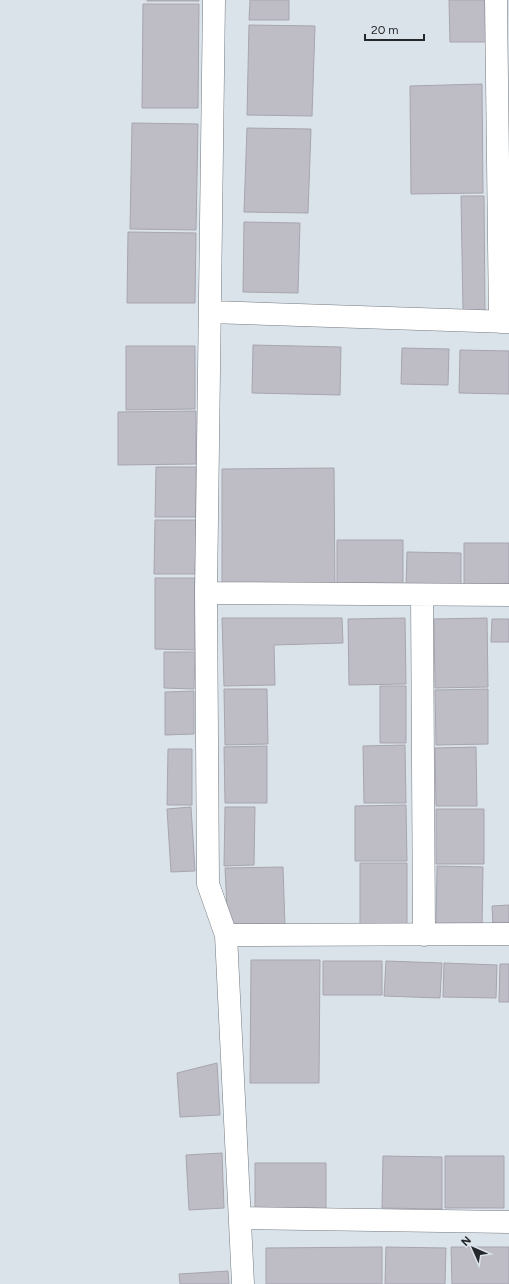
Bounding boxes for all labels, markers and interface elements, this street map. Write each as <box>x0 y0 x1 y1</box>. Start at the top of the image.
scale bar <box>365 16 424 42</box>
text: 20 m <box>371 23 399 37</box>
north arrow <box>453 1228 493 1268</box>
text: N <box>459 1234 474 1249</box>

